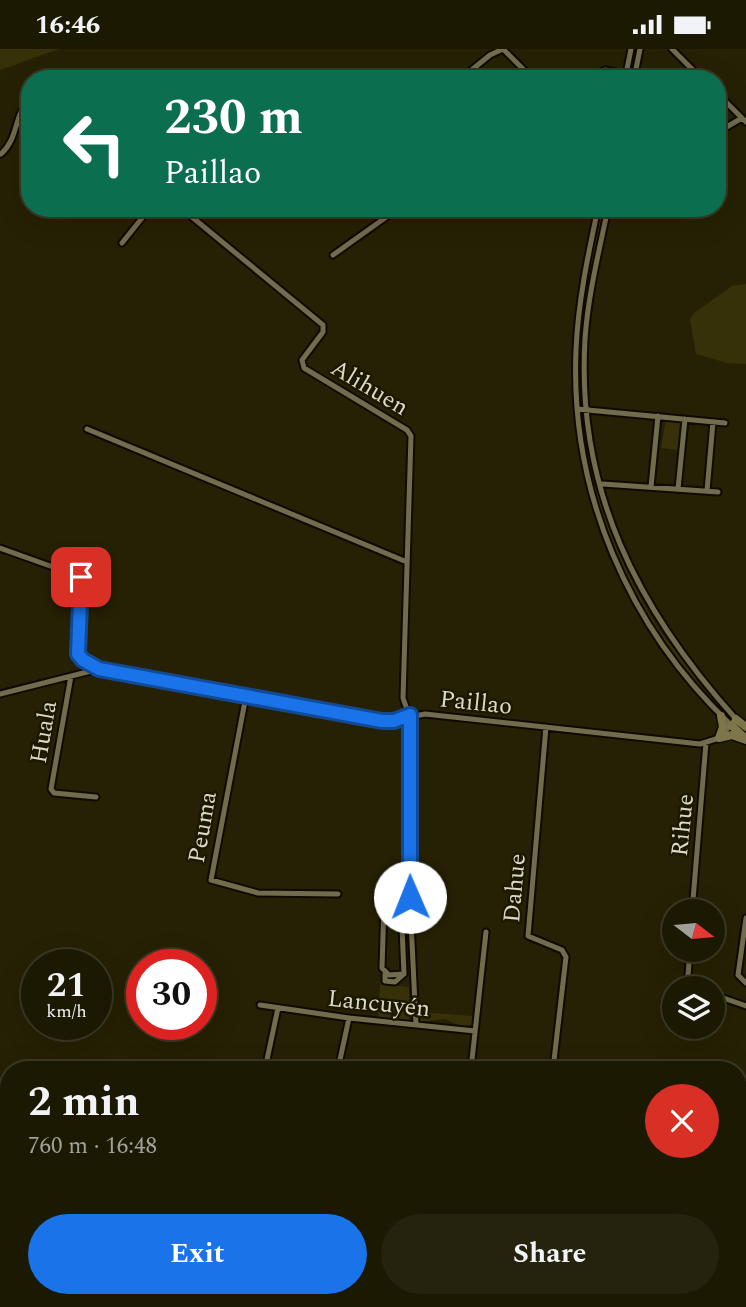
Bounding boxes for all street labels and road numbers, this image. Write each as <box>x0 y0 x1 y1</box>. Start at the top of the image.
street label: Alihuen <box>324 350 415 425</box>
street label: Paillao <box>438 681 514 725</box>
street label: Huala <box>21 698 67 766</box>
street label: Peuma <box>179 788 227 866</box>
street label: Rihue <box>662 792 704 858</box>
street label: Dahue <box>494 852 536 924</box>
street label: Lancuyén <box>326 981 432 1027</box>

